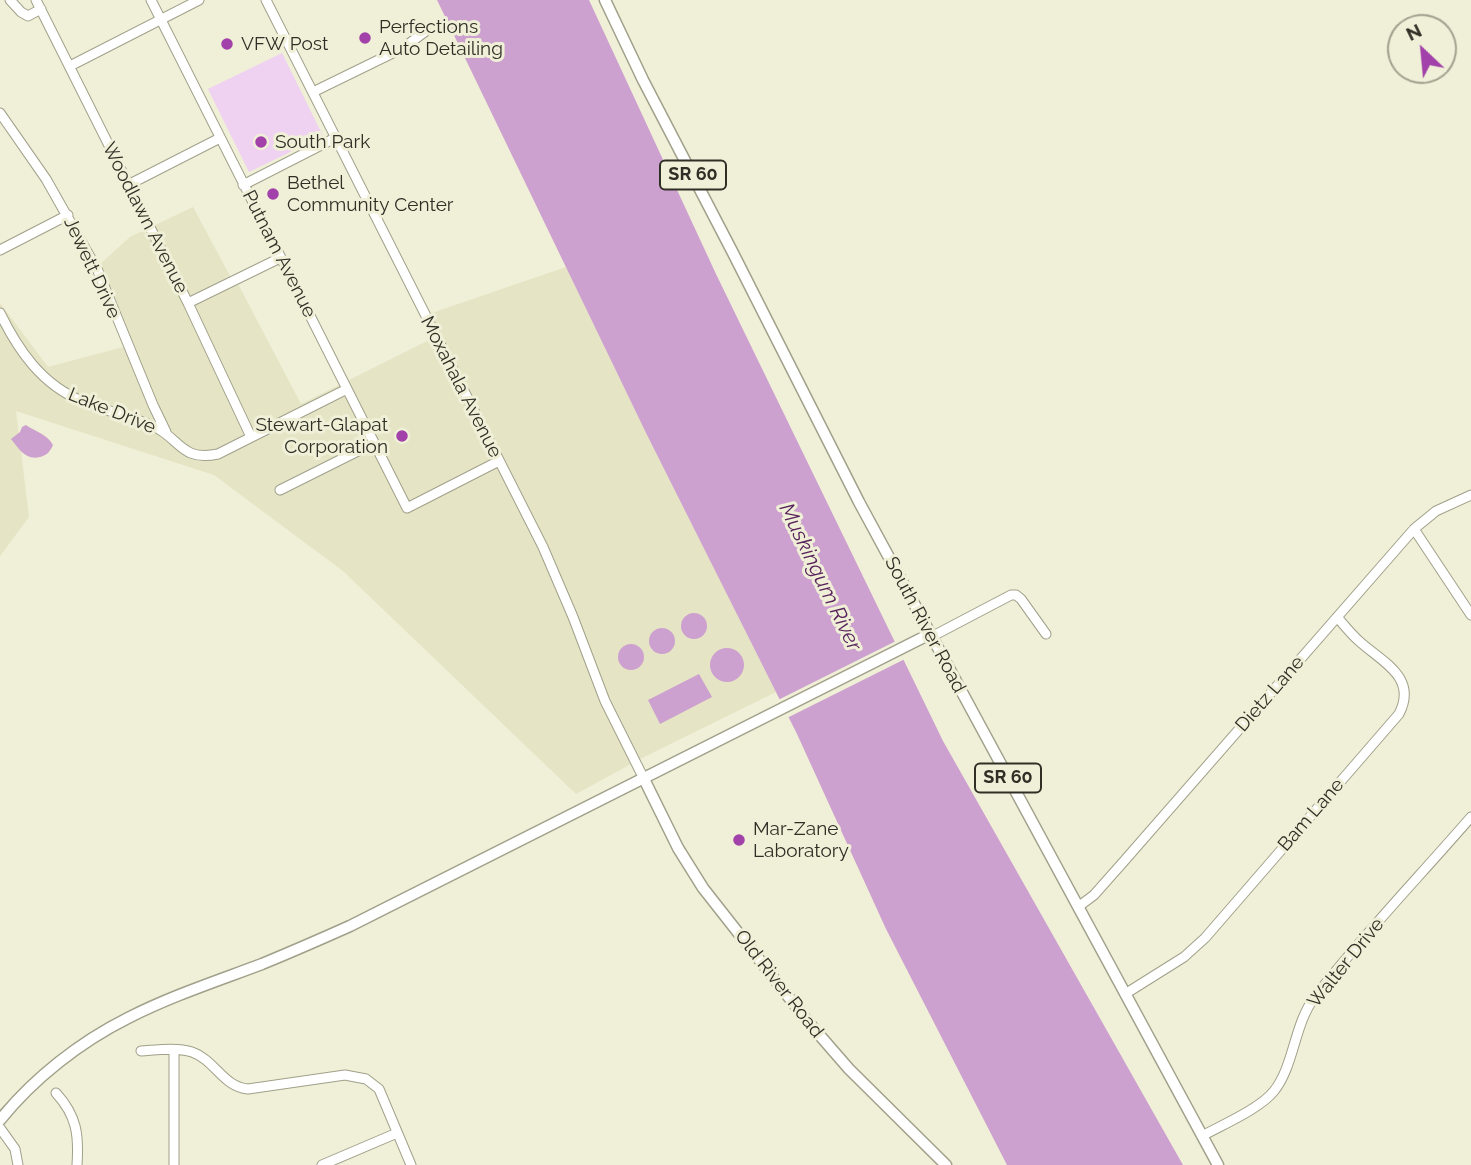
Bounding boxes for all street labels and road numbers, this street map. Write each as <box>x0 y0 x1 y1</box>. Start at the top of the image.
street label: Woodlawn Avenue <box>97 139 193 297</box>
road number: SR 60 <box>660 160 726 190</box>
street label: Putnam Avenue <box>237 187 321 321</box>
street label: Jewett Drive <box>59 214 125 322</box>
street label: Moxahala Avenue <box>416 312 506 462</box>
street label: Lake Drive <box>65 383 159 439</box>
street label: South River Road <box>880 553 970 697</box>
street label: Dietz Lane <box>1231 651 1309 737</box>
road number: SR 60 <box>975 764 1041 792</box>
street label: Bam Lane <box>1273 774 1349 856</box>
street label: Walter Drive <box>1303 914 1389 1012</box>
street label: Old River Road <box>730 926 828 1042</box>

